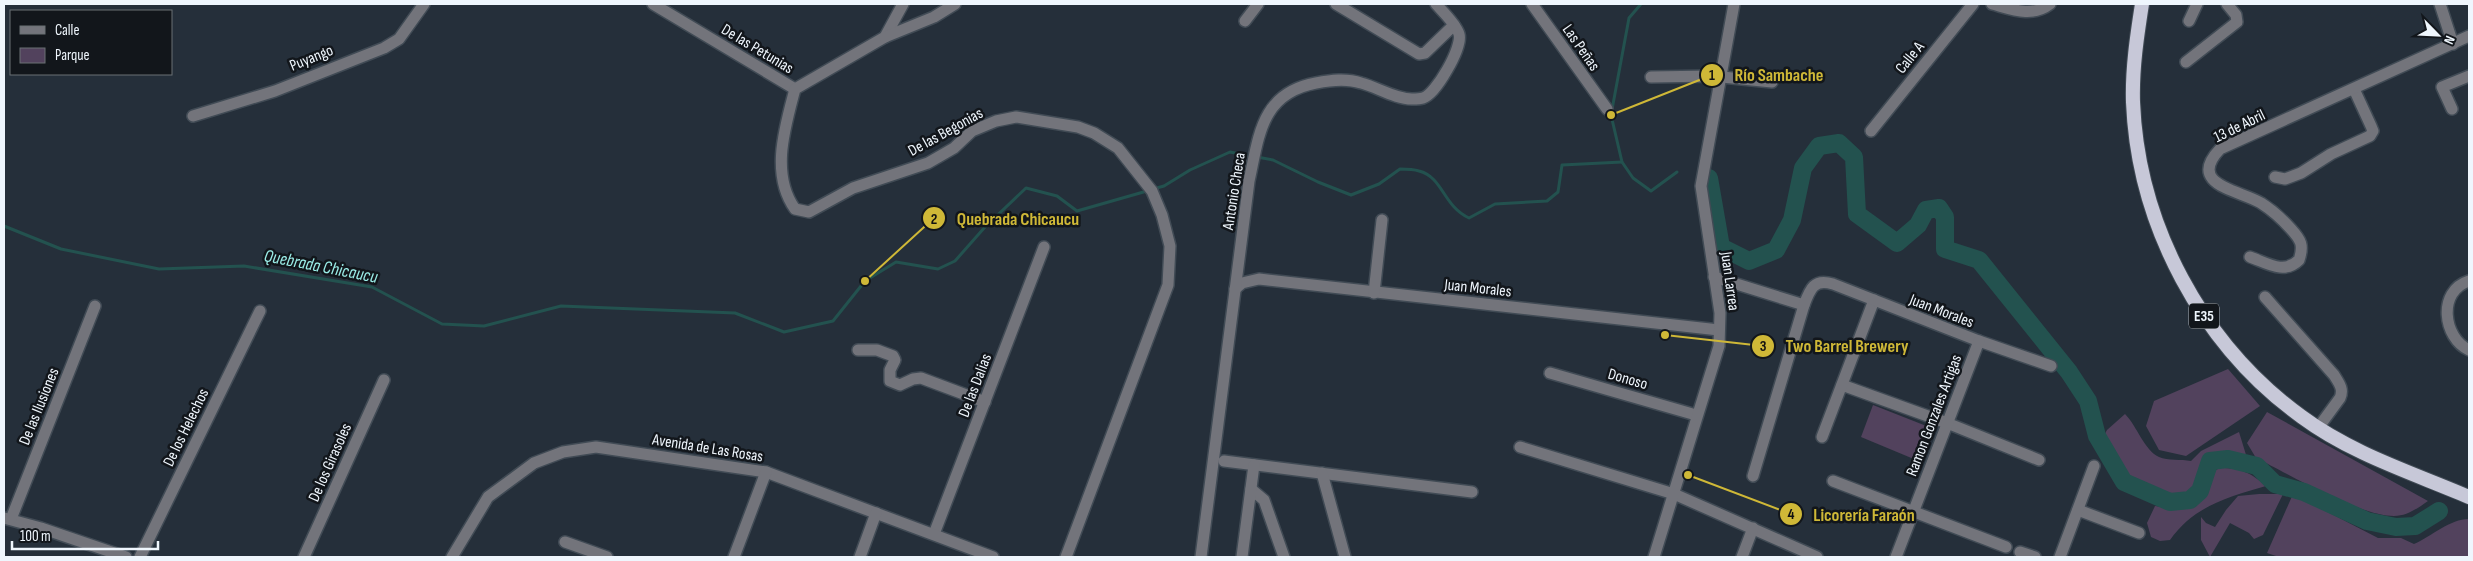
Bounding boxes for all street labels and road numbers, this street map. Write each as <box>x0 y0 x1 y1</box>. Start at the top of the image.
street label: De las Petunias <box>718 20 797 78</box>
street label: Las Peñas <box>1558 21 1604 75</box>
street label: Calle A <box>1892 38 1929 78</box>
street label: Puyango <box>287 41 336 76</box>
street label: De las Begonias <box>905 104 987 161</box>
street label: 13 de Abril <box>2211 106 2268 147</box>
street label: Antonio Checa <box>1219 151 1250 232</box>
street label: Juan Larrea <box>1716 250 1743 312</box>
street label: Juan Morales <box>1442 275 1513 301</box>
street label: Juan Morales <box>1906 290 1977 332</box>
road number: E35 <box>2189 304 2219 328</box>
street label: De las Dalias <box>955 351 996 420</box>
street label: Ramon Gonzales Artigas <box>1902 352 1966 479</box>
street label: De las Ilusiones <box>15 365 64 448</box>
street label: Donoso <box>1606 365 1650 394</box>
street label: De los Helechos <box>159 385 213 470</box>
street label: De los Girasoles <box>305 420 356 505</box>
street label: Avenida de Las Rosas <box>650 430 765 467</box>

